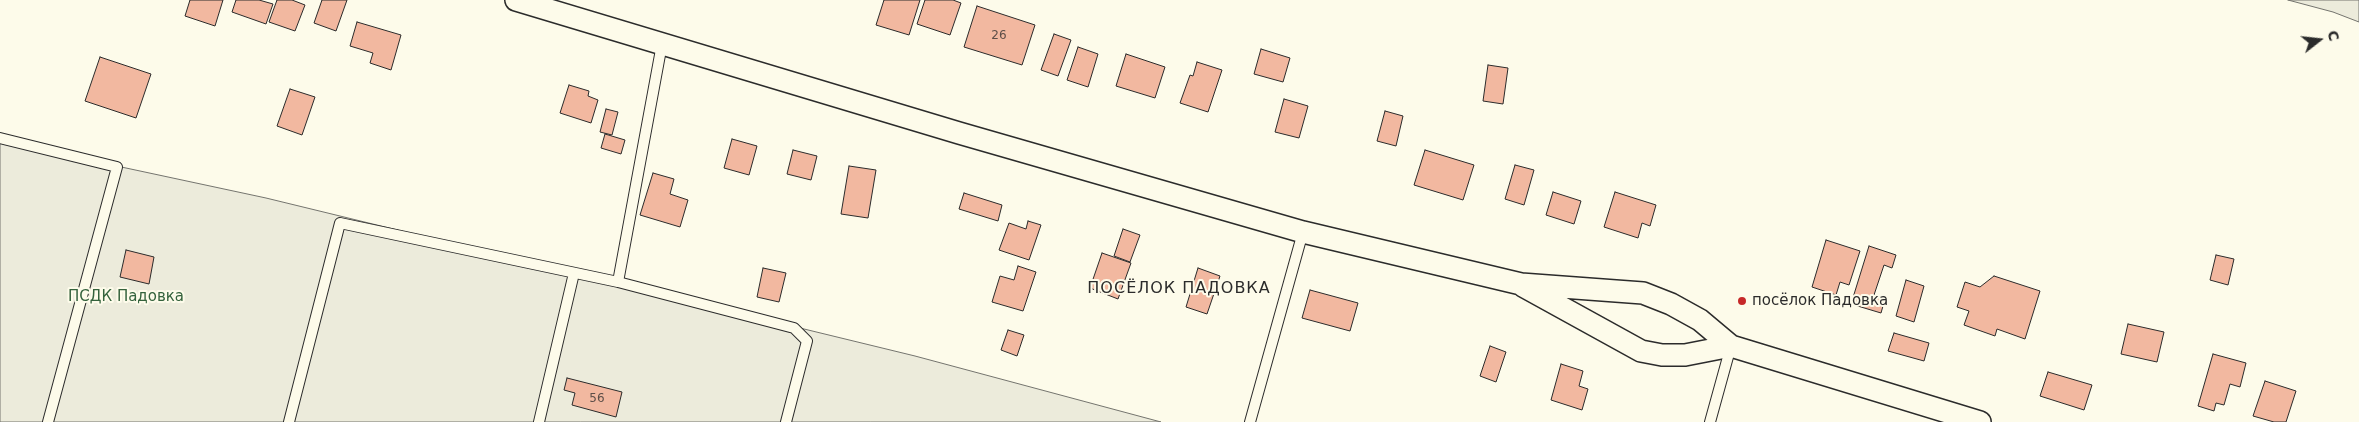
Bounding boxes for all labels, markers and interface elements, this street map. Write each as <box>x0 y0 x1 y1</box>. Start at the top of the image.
north arrow <box>2294 15 2344 65</box>
house number: 26 <box>991 29 1007 43</box>
text: С <box>2324 29 2343 43</box>
district label: ПОСЁЛОК ПАДОВКА <box>1085 279 1273 299</box>
park label: ПСДК Падовка <box>68 288 184 306</box>
place label: посёлок Падовка <box>1752 292 1888 310</box>
marker: посёлок Падовка <box>1736 295 1748 307</box>
house number: 56 <box>589 392 605 406</box>

